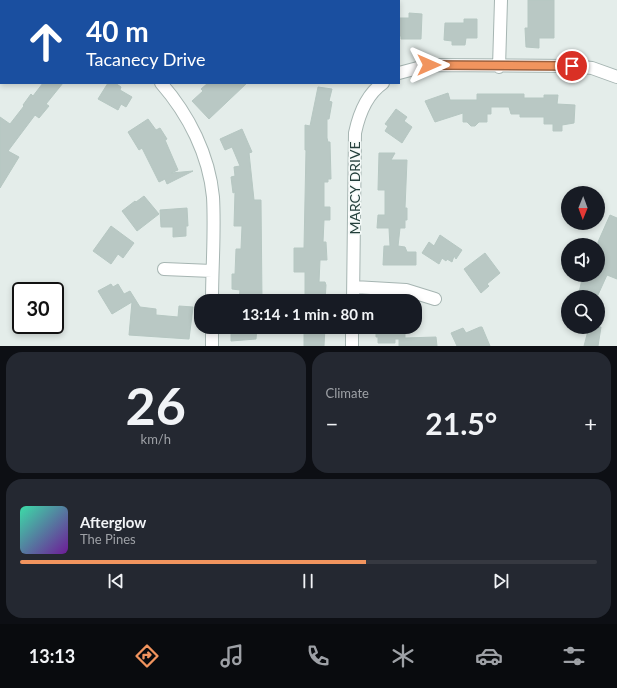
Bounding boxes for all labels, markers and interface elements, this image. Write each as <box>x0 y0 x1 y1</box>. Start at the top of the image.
text: 40 m <box>86 14 149 48</box>
icon: ahead <box>20 16 72 68</box>
position arrow <box>408 44 450 86</box>
text: Tacanecy Drive <box>86 48 206 70</box>
pin <box>555 49 589 83</box>
icon: arrive <box>561 55 583 77</box>
street label: MARCY DRIVE <box>346 141 363 235</box>
north arrow <box>561 186 605 230</box>
map controls <box>561 186 605 334</box>
button: sound <box>561 238 605 282</box>
speed limit sign: 30 <box>12 282 64 334</box>
button: search <box>561 290 605 334</box>
text: 13:14 · 1 min · 80 m <box>242 305 374 323</box>
text: 26 <box>126 374 186 436</box>
text: Climate <box>326 385 369 401</box>
text: 21.5° <box>425 405 497 441</box>
text: − <box>326 410 338 437</box>
text: + <box>584 410 597 437</box>
text: km/h <box>141 431 171 447</box>
text: Afterglow <box>80 513 146 531</box>
text: The Pines <box>80 531 136 547</box>
icon: previous <box>105 570 127 592</box>
icon: pause <box>297 570 319 592</box>
icon: next <box>490 570 512 592</box>
icon: directions <box>133 642 161 670</box>
icon: music <box>218 642 246 670</box>
icon: phone <box>304 642 332 670</box>
icon: climate <box>389 642 417 670</box>
icon: car <box>475 642 503 670</box>
icon: filters <box>560 642 588 670</box>
text: 13:13 <box>29 645 75 667</box>

